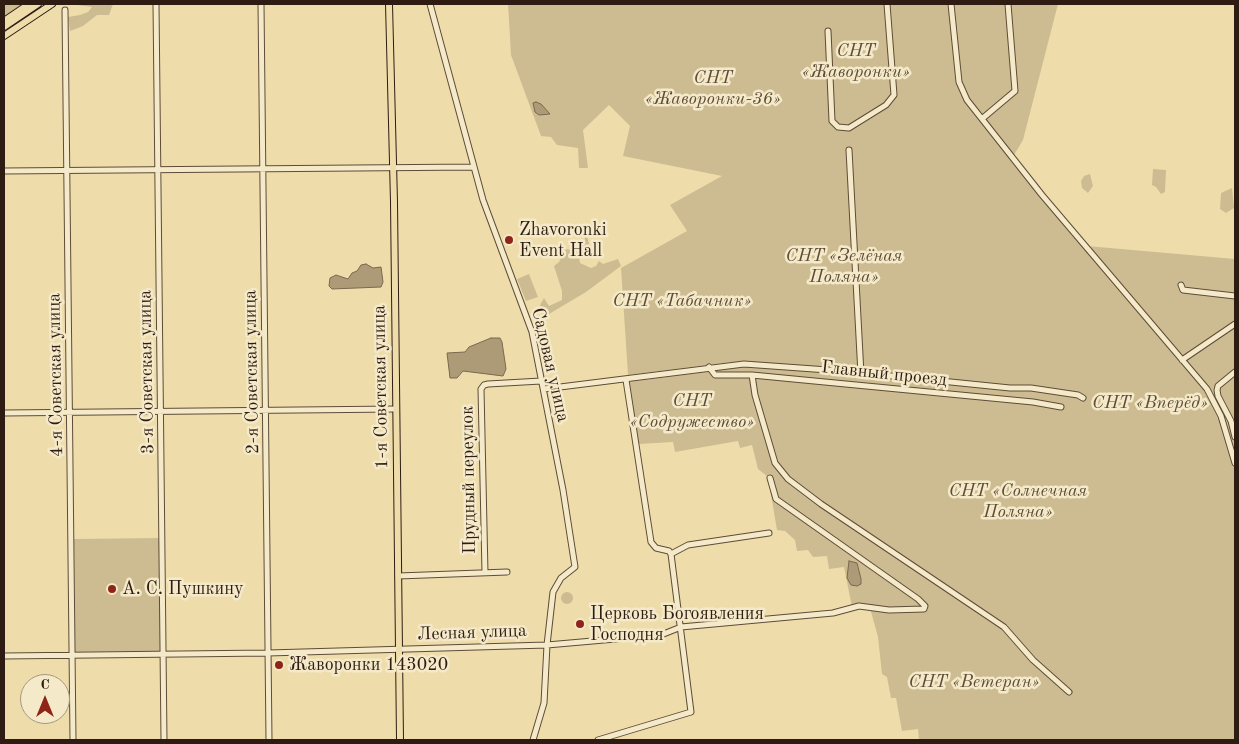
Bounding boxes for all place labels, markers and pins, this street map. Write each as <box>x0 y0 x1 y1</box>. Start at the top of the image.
place label: Zhavoronki Event Hall <box>519 219 607 262</box>
marker: Zhavoronki Event Hall <box>503 234 515 246</box>
place label: А. С. Пушкину <box>122 578 244 600</box>
marker: А. С. Пушкину <box>106 583 118 595</box>
place label: Церковь Богоявления Господня <box>590 603 764 646</box>
marker: Церковь Богоявления Господня <box>574 618 586 630</box>
place label: Жаворонки 143020 <box>289 654 448 676</box>
marker: Жаворонки 143020 <box>273 659 285 671</box>

